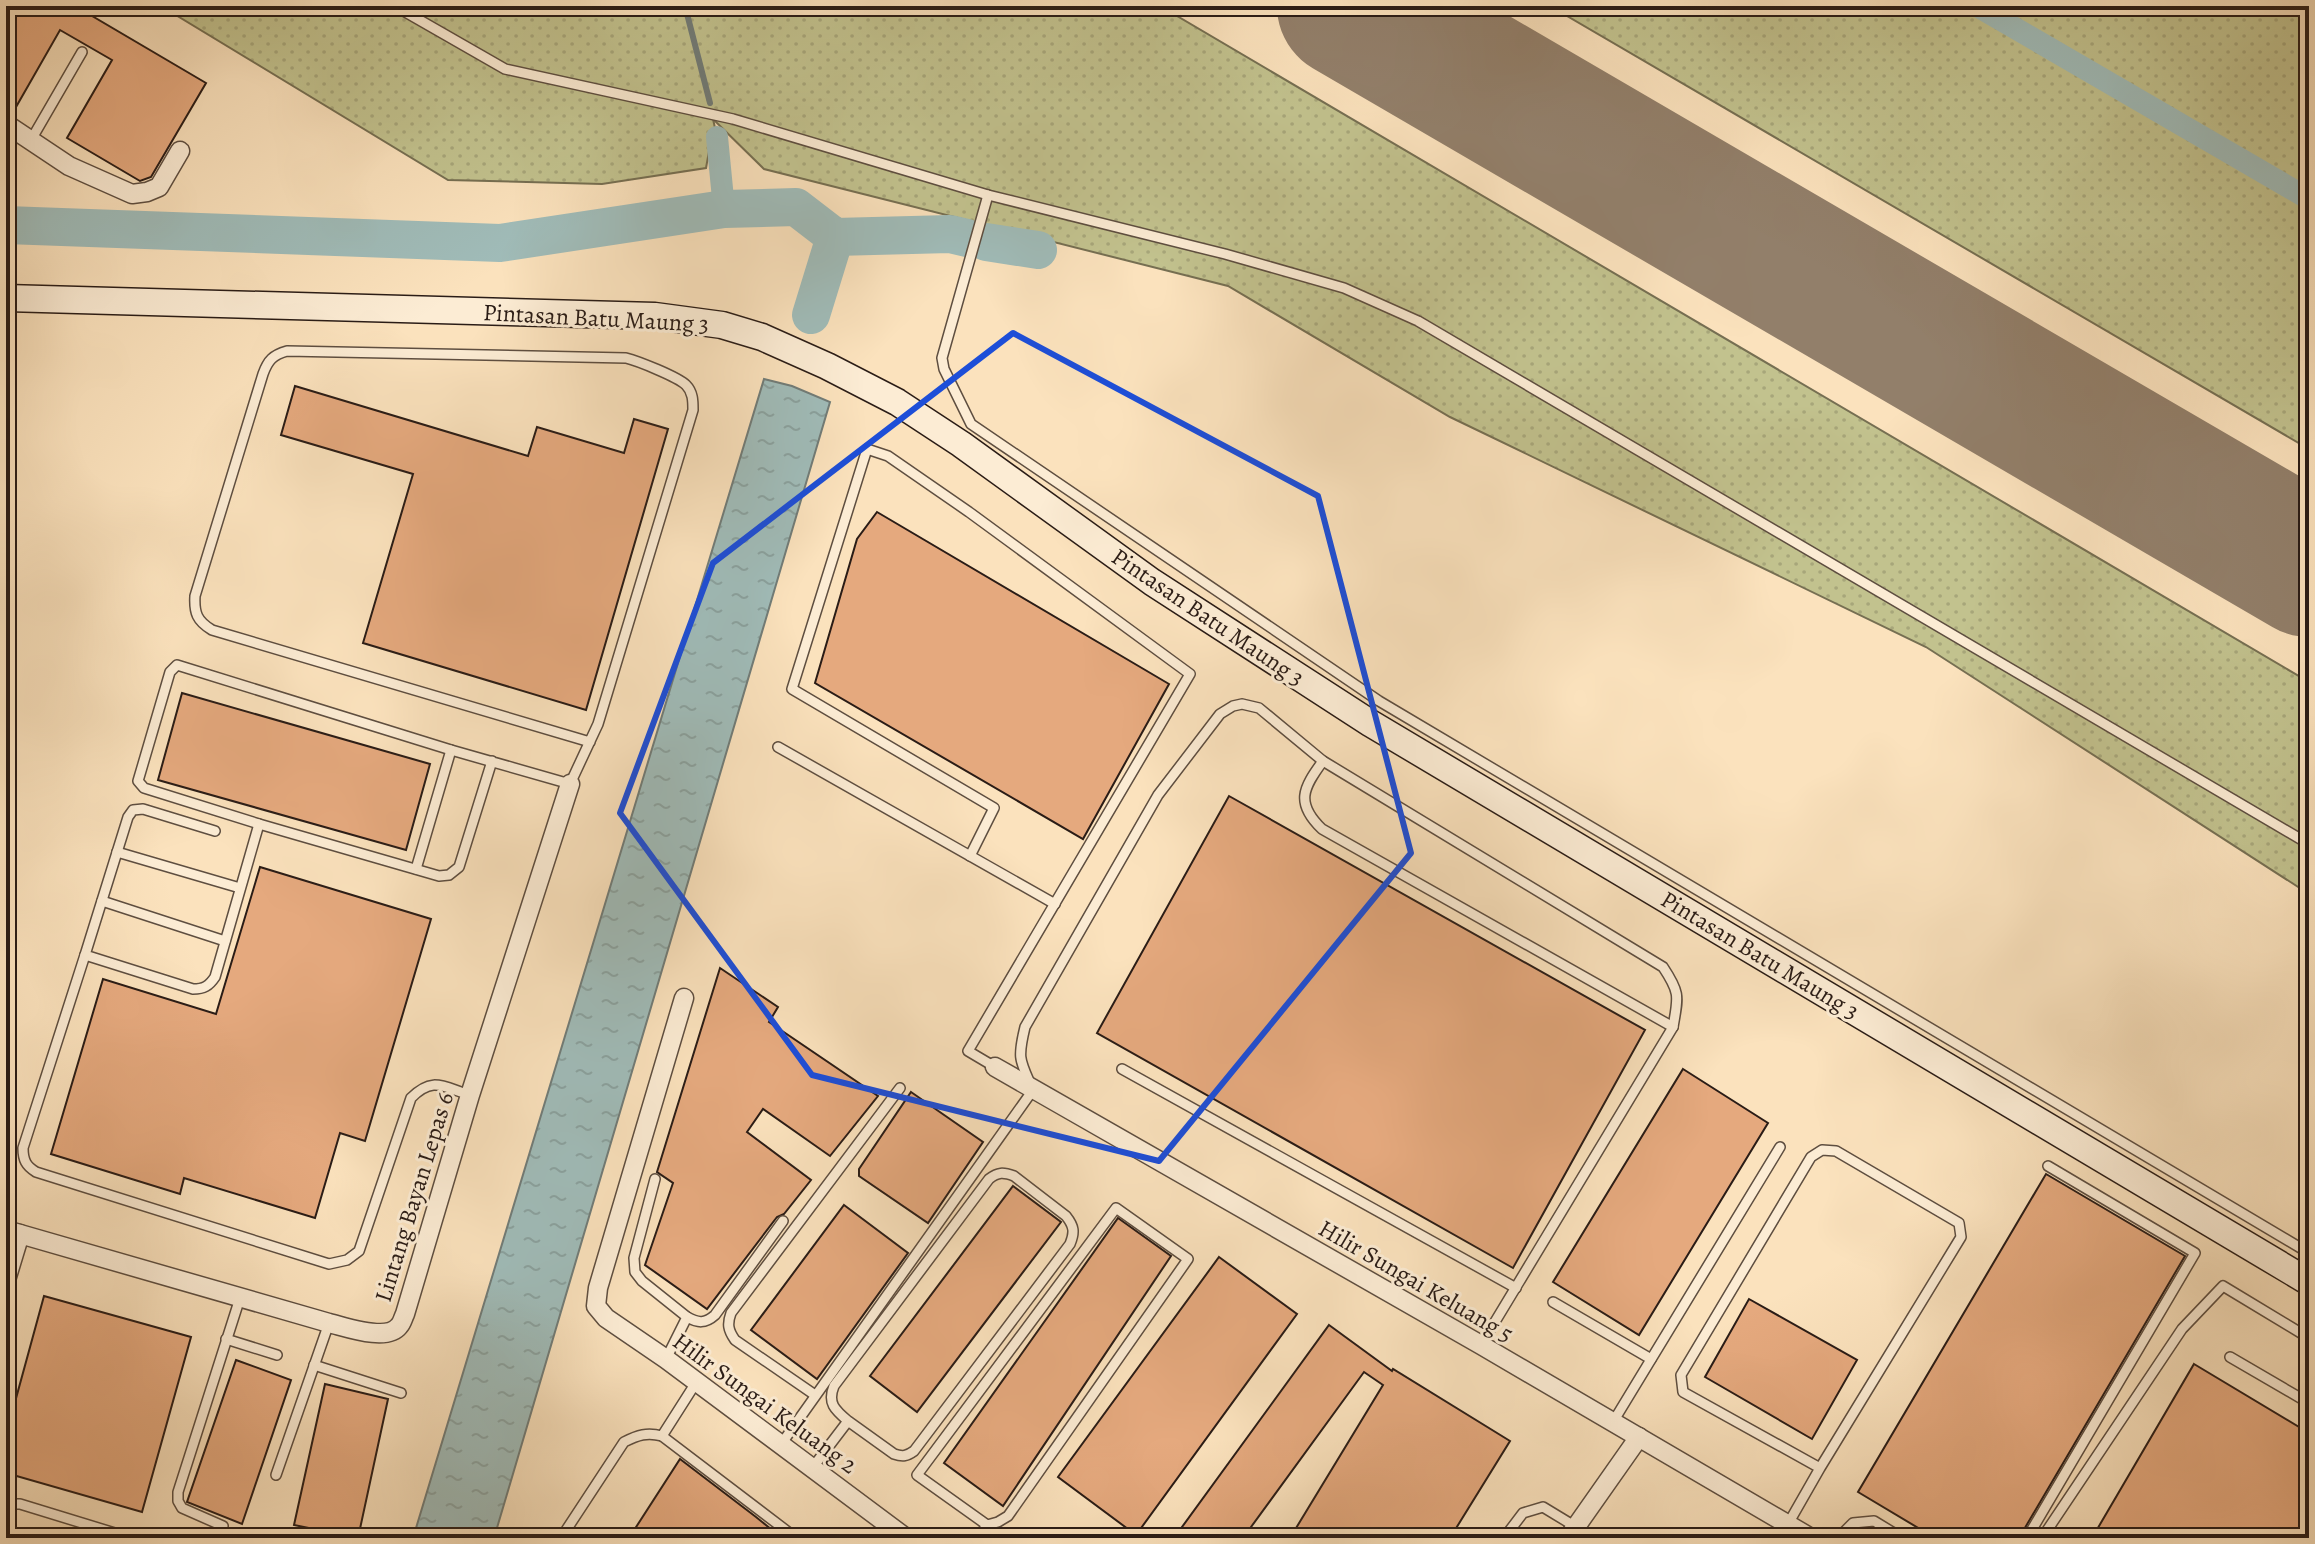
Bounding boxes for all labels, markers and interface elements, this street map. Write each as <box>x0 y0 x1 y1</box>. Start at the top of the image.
street label: Pintasan Batu Maung 3 <box>482 296 710 340</box>
street label: Pintasan Batu Maung 3 <box>1105 541 1311 693</box>
street label: Pintasan Batu Maung 3 <box>1655 883 1865 1027</box>
street label: Lintang Bayan Lepas 6 <box>367 1088 461 1306</box>
street label: Hilir Sungai Keluang 5 <box>1313 1212 1519 1350</box>
street label: Hilir Sungai Keluang 2 <box>666 1325 864 1481</box>

